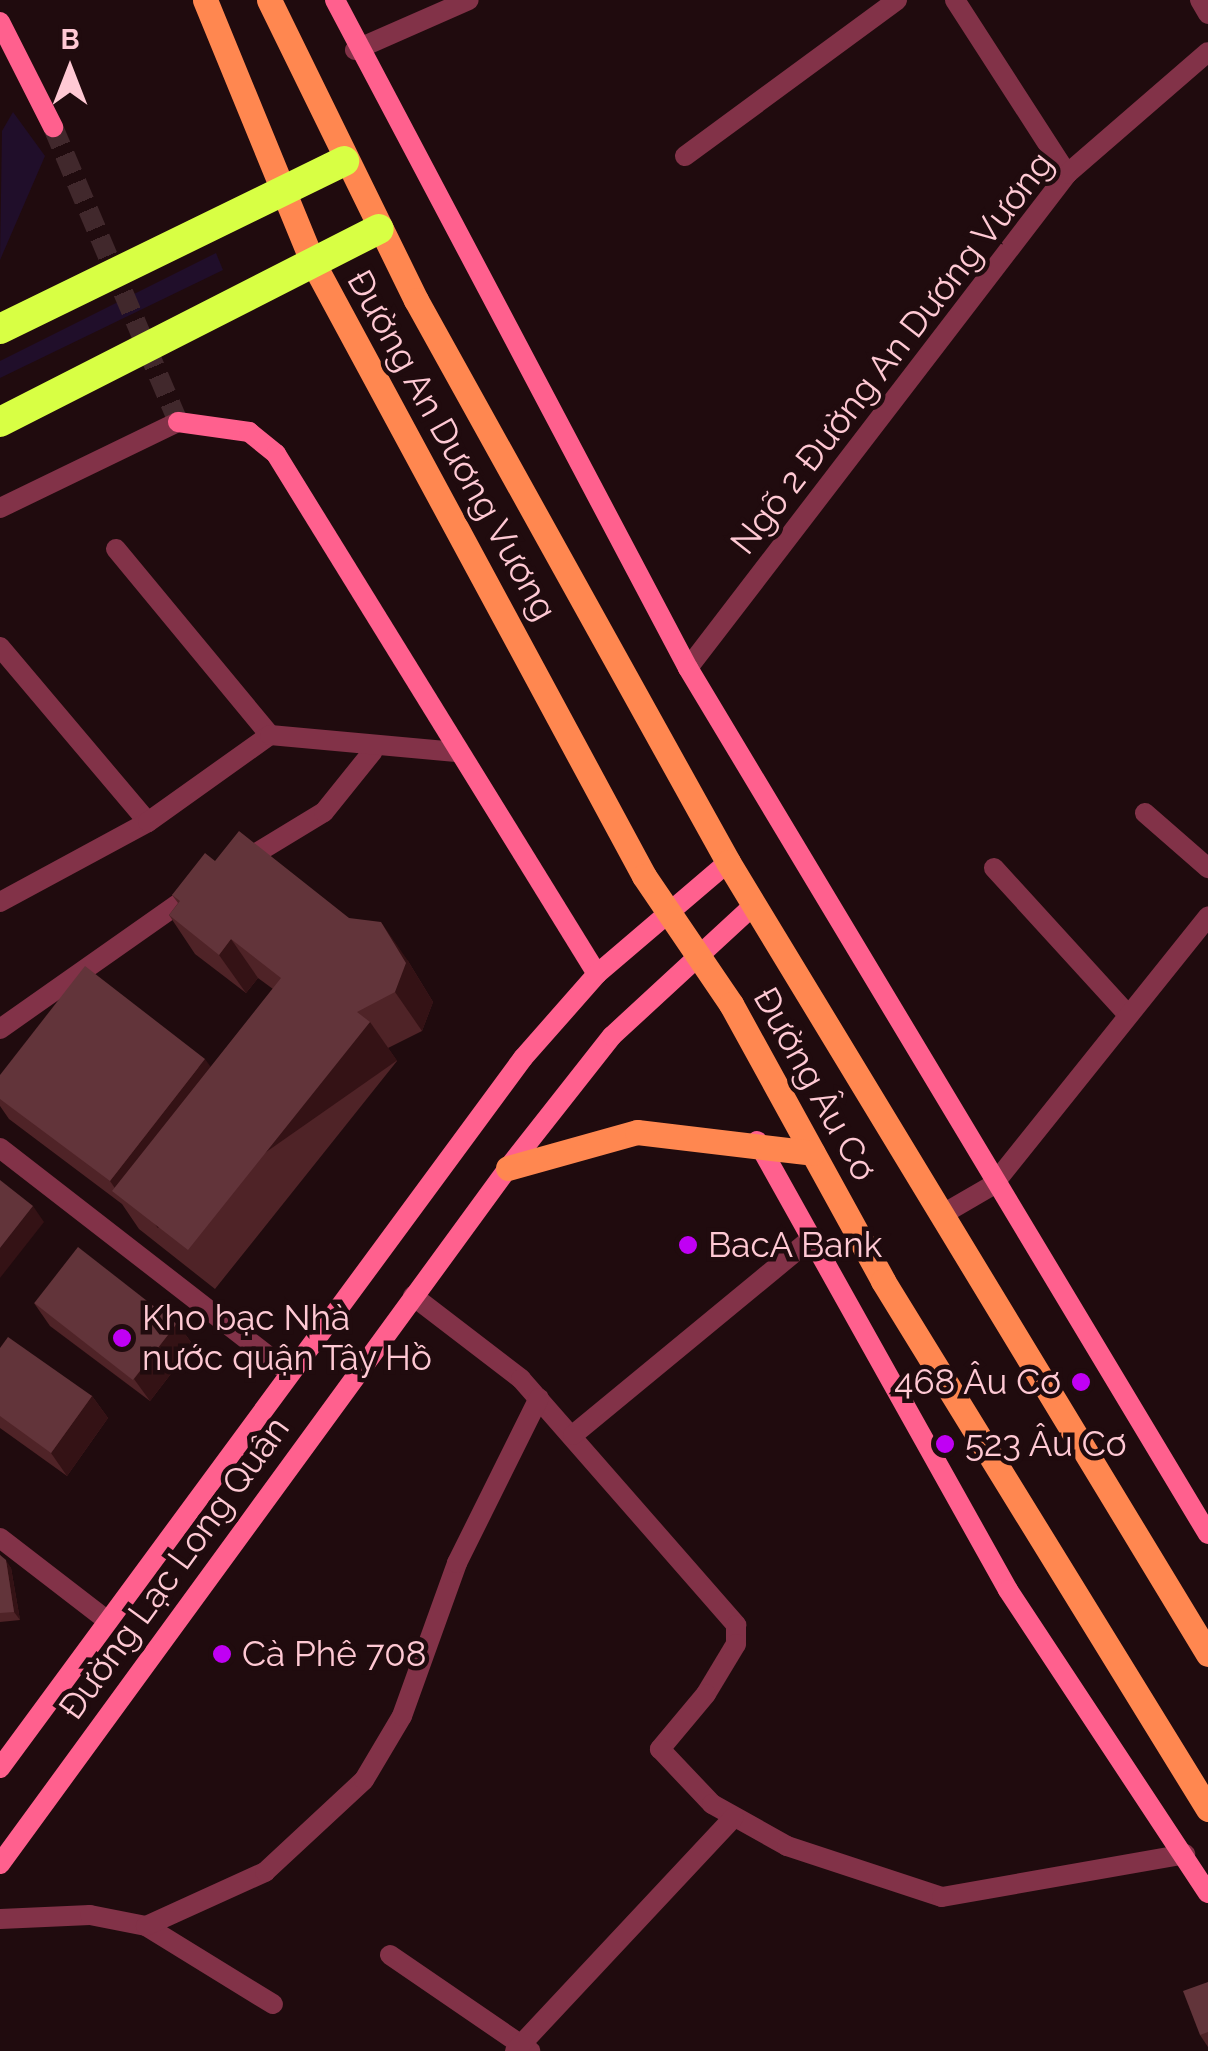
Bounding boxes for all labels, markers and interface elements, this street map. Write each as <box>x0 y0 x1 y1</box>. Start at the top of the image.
north arrow <box>20 20 120 120</box>
text: B <box>60 23 80 56</box>
street label: Ngõ 2 Đường An Dương Vương <box>721 143 1063 563</box>
street label: Đường An Dương Vương <box>338 262 566 628</box>
street label: Đường Âu Cơ <box>744 980 886 1188</box>
place label: BacA Bank <box>708 1224 883 1266</box>
marker: BacA Bank <box>677 1234 699 1256</box>
place label: Kho bạc Nhà nước quận Tây Hồ <box>142 1297 434 1379</box>
marker: Kho bạc Nhà nước quận Tây Hồ <box>111 1327 133 1349</box>
place label: 468 Âu Cơ <box>893 1361 1061 1403</box>
marker: 468 Âu Cơ <box>1070 1371 1092 1393</box>
street label: Đường Lạc Long Quân <box>50 1409 298 1727</box>
place label: 523 Âu Cơ <box>965 1423 1128 1465</box>
marker: 523 Âu Cơ <box>934 1433 956 1455</box>
place label: Cà Phê 708 <box>242 1633 426 1675</box>
marker: Cà Phê 708 <box>211 1643 233 1665</box>

